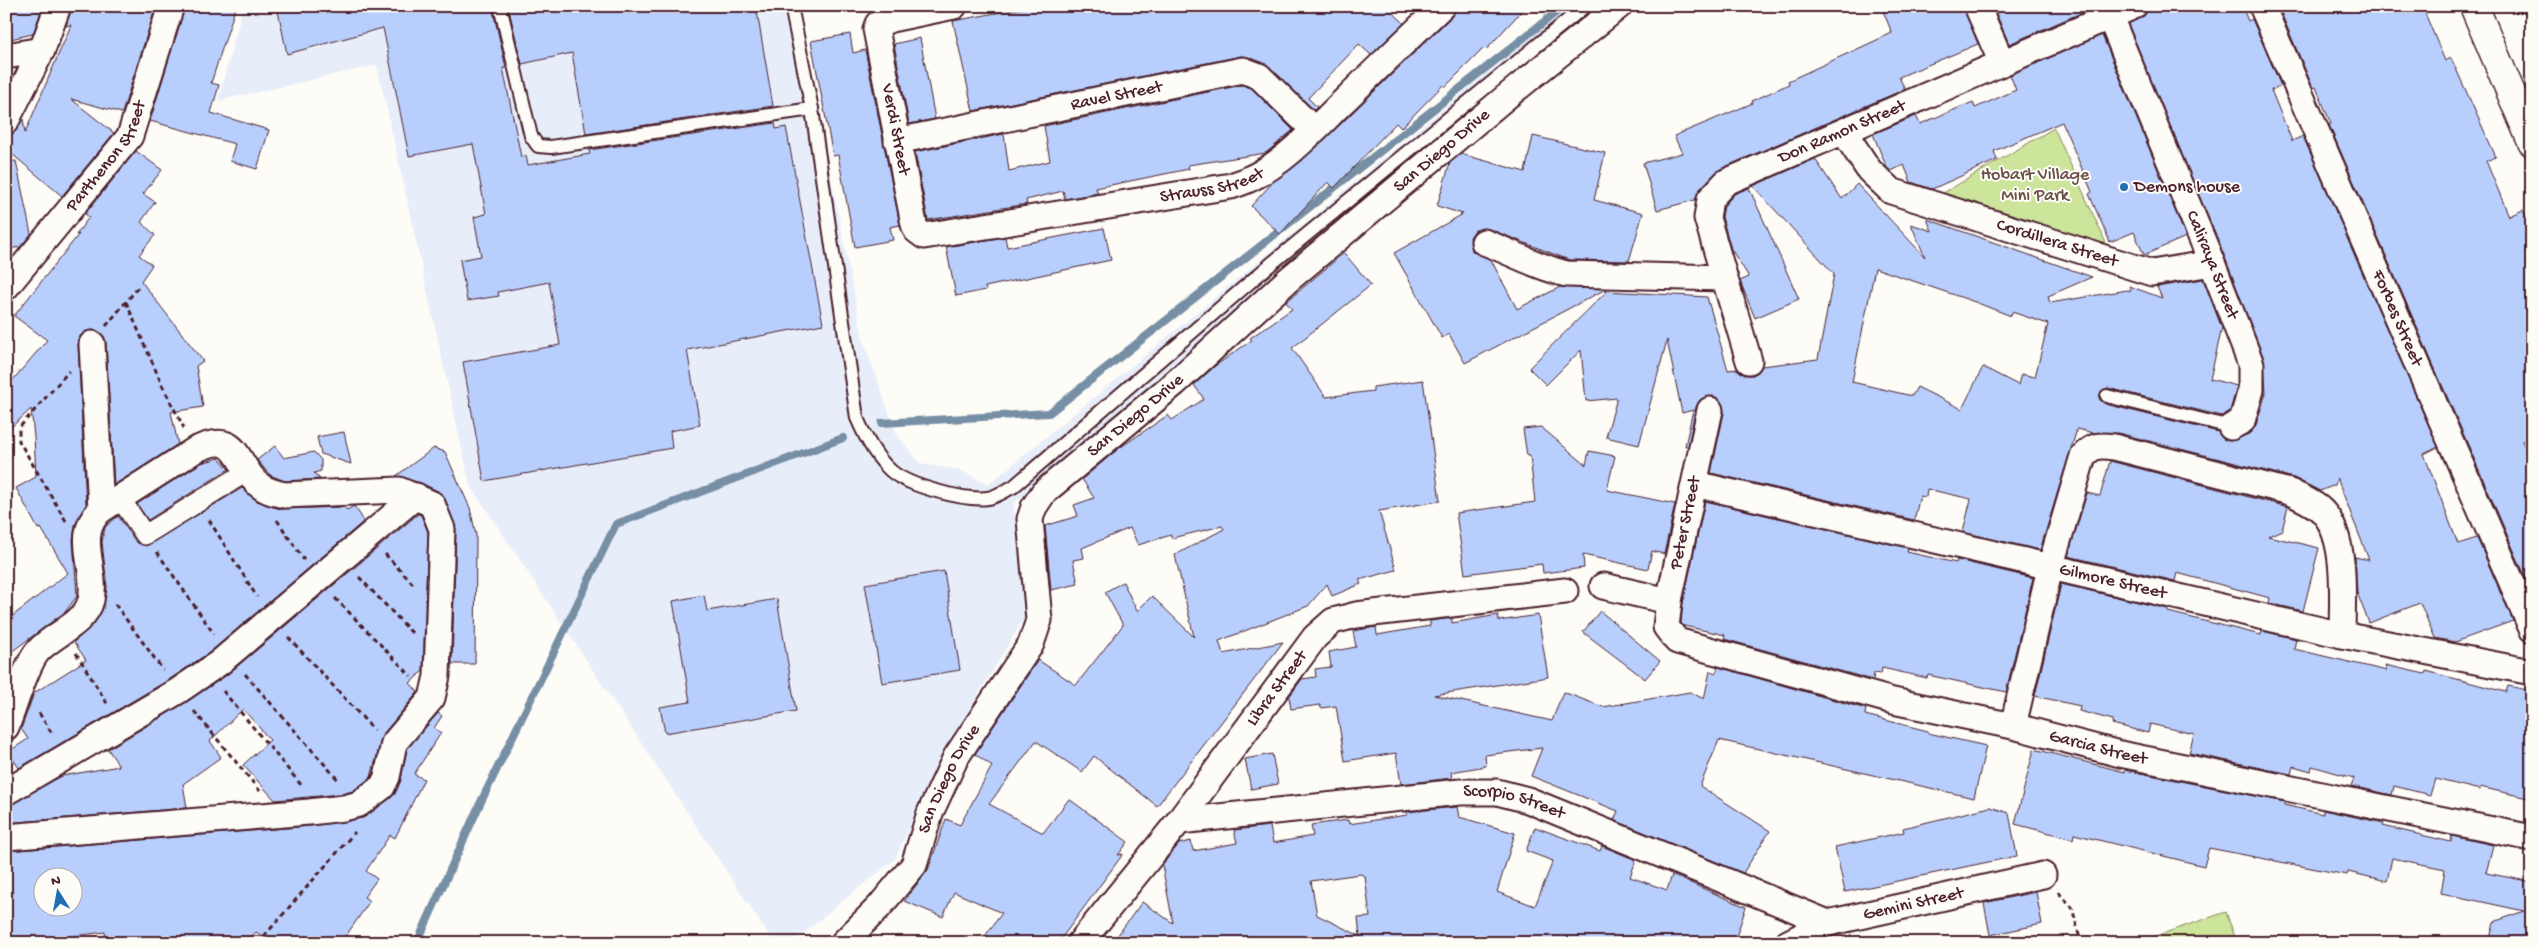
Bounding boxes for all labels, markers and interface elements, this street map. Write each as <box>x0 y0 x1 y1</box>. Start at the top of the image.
street label: Ravel Street <box>1069 76 1166 116</box>
street label: Verdi Street <box>876 81 915 178</box>
street label: Don Ramon Street <box>1774 95 1910 169</box>
street label: Parthenon Street <box>61 97 151 217</box>
street label: San Diego Drive <box>1390 104 1495 197</box>
street label: Strauss Street <box>1158 162 1269 208</box>
park label: Hobart Village Mini Park <box>1981 165 2090 207</box>
place label: Demons house <box>2133 177 2241 198</box>
marker: Demons house <box>2118 181 2130 193</box>
street label: Caliraya Street <box>2181 207 2244 324</box>
street label: Cordillera Street <box>1994 214 2122 273</box>
street label: Forbes Street <box>2367 266 2428 371</box>
street label: San Diego Drive <box>1083 369 1189 462</box>
street label: Peter Street <box>1666 473 1706 572</box>
street label: Gilmore Street <box>2057 559 2170 605</box>
street label: Libra Street <box>1242 645 1313 730</box>
street label: San Diego Drive <box>914 720 986 836</box>
street label: Garcia Street <box>2047 725 2151 770</box>
street label: Scorpio Street <box>1463 781 1569 825</box>
north arrow <box>32 866 82 916</box>
text: N <box>50 872 62 891</box>
street label: Gemini Street <box>1861 882 1967 925</box>

